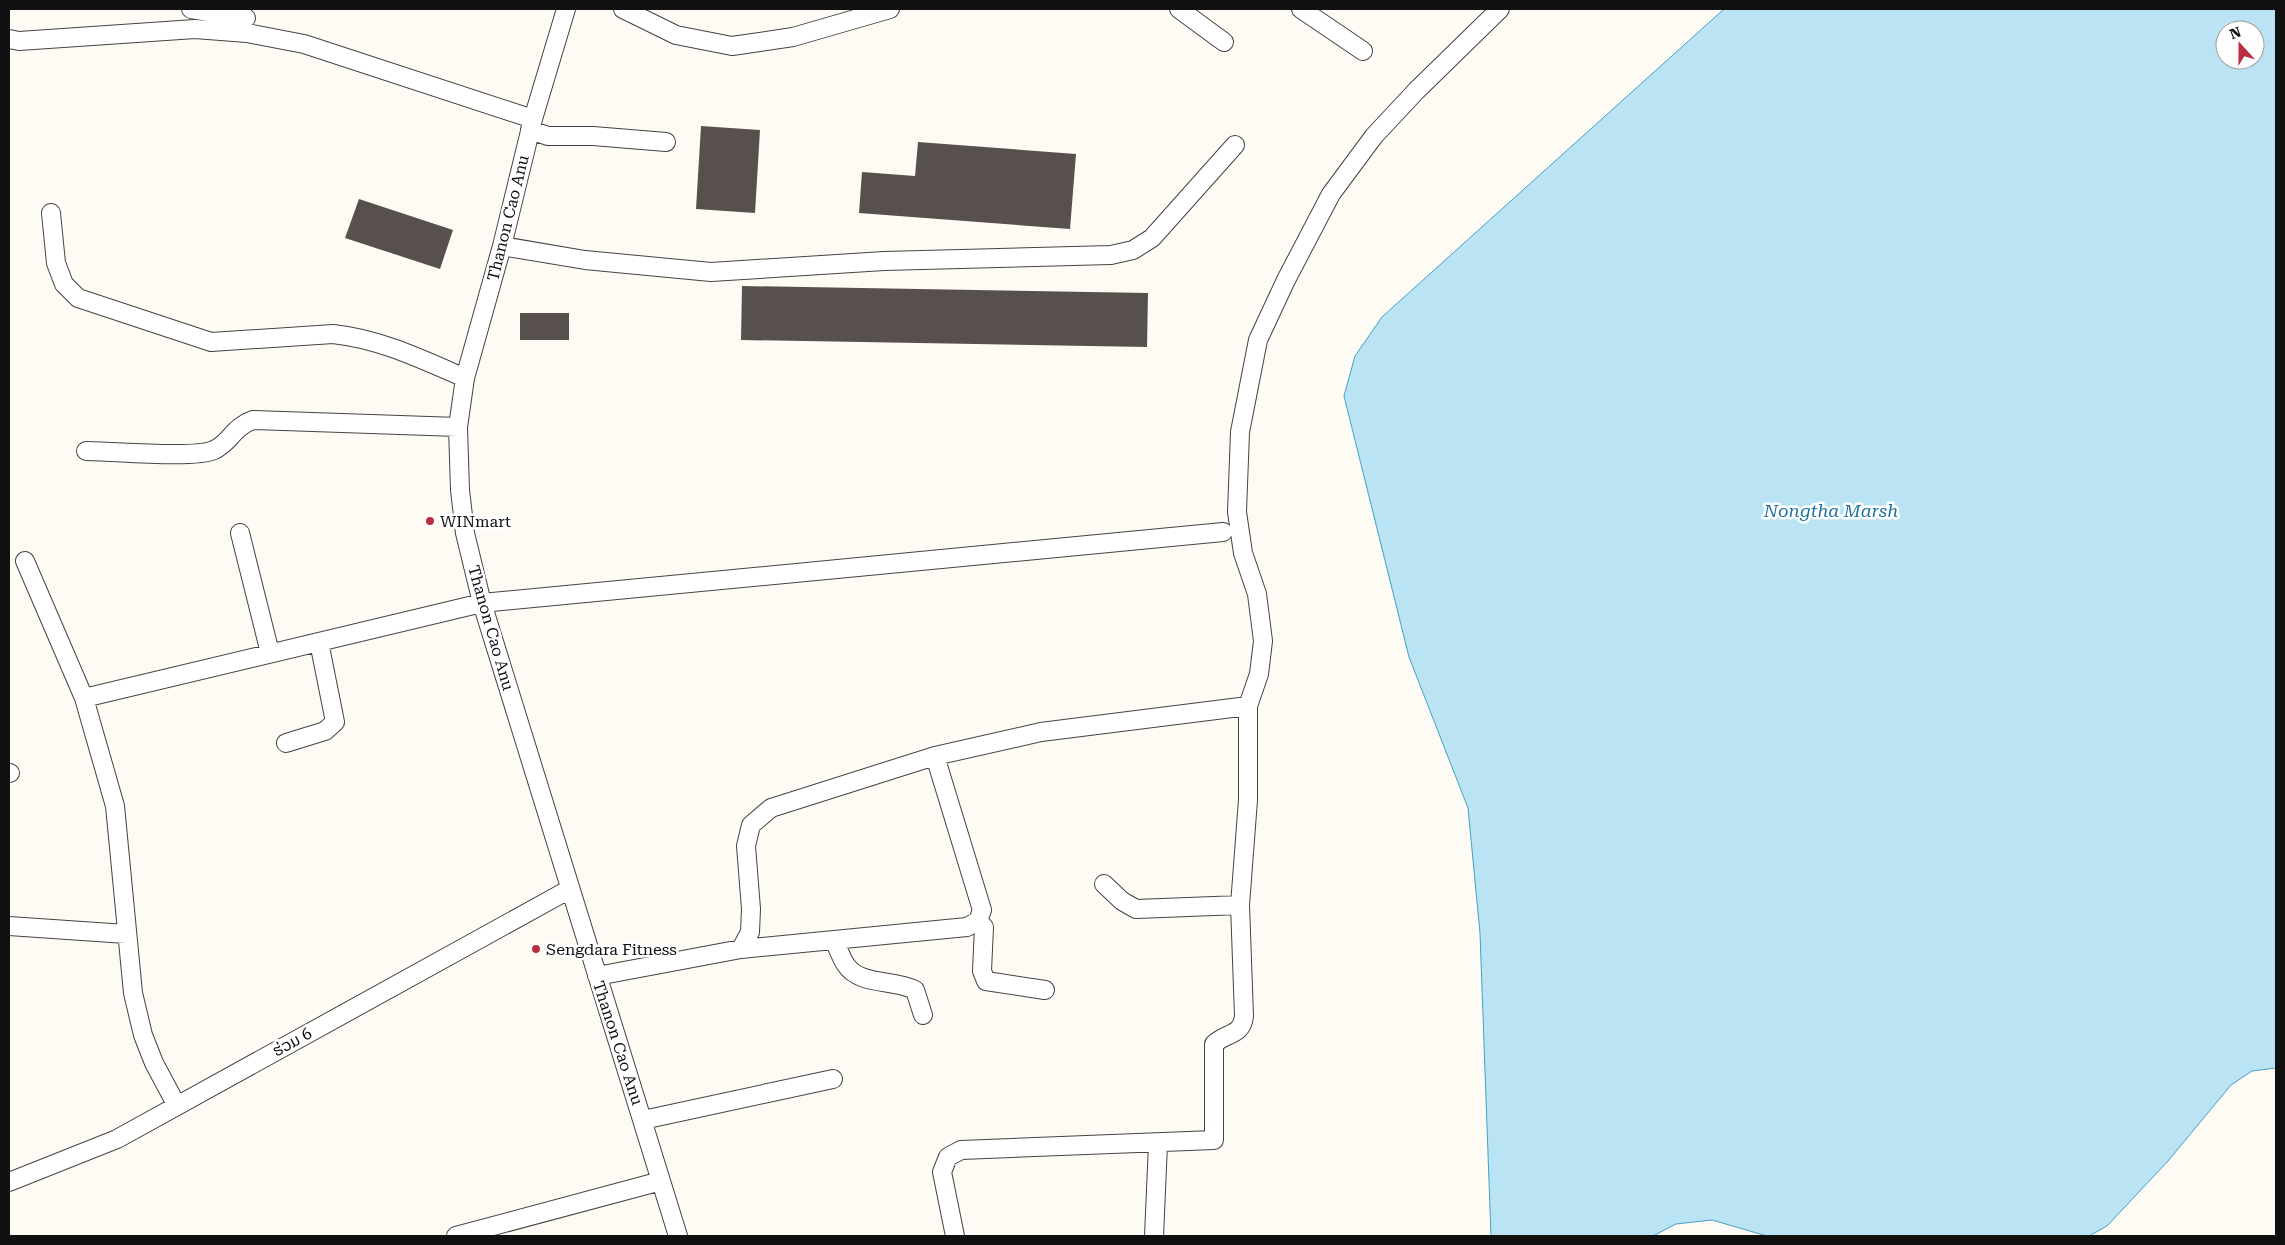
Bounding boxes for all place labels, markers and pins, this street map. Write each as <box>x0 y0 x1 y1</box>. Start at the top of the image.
place label: WINmart <box>440 512 511 531</box>
marker: WINmart <box>424 515 436 527</box>
place label: Sengdara Fitness <box>546 940 677 959</box>
marker: Sengdara Fitness <box>530 943 542 955</box>

